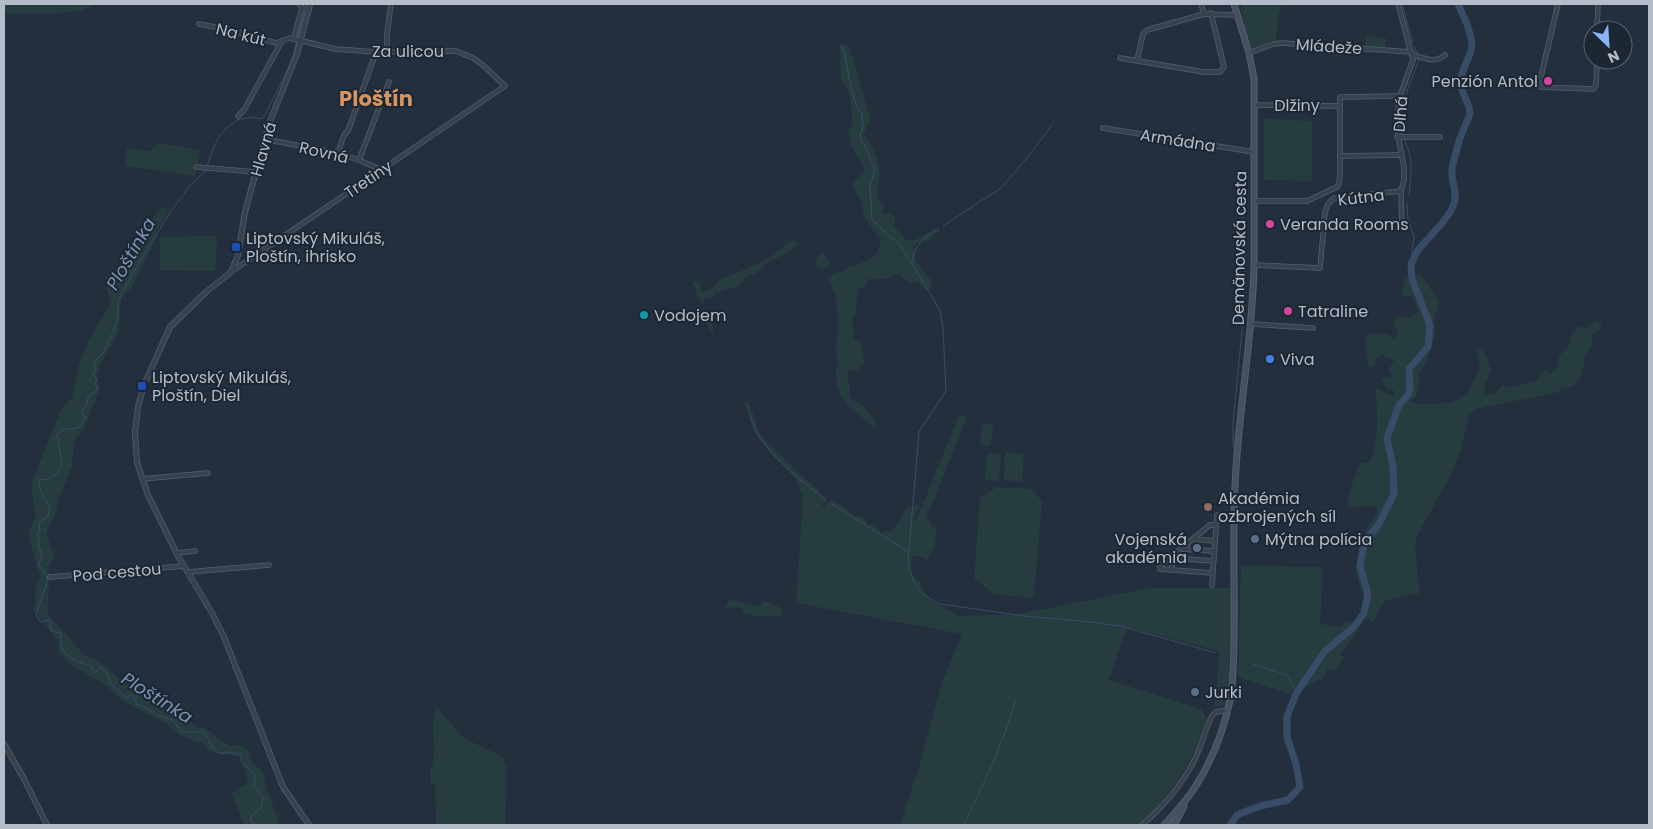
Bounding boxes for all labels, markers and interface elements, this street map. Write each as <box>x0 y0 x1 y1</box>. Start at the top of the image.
street label: Na kút <box>214 17 268 52</box>
north arrow <box>1583 20 1633 70</box>
street label: Mládeže <box>1295 33 1363 60</box>
street label: Za ulicou <box>372 40 444 63</box>
text: N <box>1604 45 1622 68</box>
place label: Penzión Antol <box>1432 70 1538 93</box>
marker: Penzión Antol <box>1542 75 1554 87</box>
district label: Ploštín <box>339 84 413 113</box>
street label: Dlžiny <box>1274 94 1320 117</box>
street label: Dlhá <box>1387 95 1414 133</box>
street label: Hlavná <box>245 119 282 179</box>
street label: Armádna <box>1139 123 1217 158</box>
street label: Rovná <box>297 136 351 169</box>
street label: Tretiny <box>340 155 397 204</box>
street label: Demänovská cesta <box>1227 171 1252 325</box>
street label: Kútna <box>1336 183 1386 212</box>
water label: Ploštínka <box>100 213 161 295</box>
place label: Veranda Rooms <box>1280 213 1409 236</box>
marker: Veranda Rooms <box>1264 218 1276 230</box>
place label: Liptovský Mikuláš, Ploštín, ihrisko <box>246 227 385 268</box>
marker: Liptovský Mikuláš, Ploštín, ihrisko <box>230 241 242 253</box>
place label: Tatraline <box>1298 300 1368 323</box>
place label: Vodojem <box>654 304 726 327</box>
marker: Tatraline <box>1282 305 1294 317</box>
marker: Vodojem <box>638 309 650 321</box>
place label: Viva <box>1280 348 1315 371</box>
marker: Viva <box>1264 353 1276 365</box>
place label: Liptovský Mikuláš, Ploštín, Diel <box>152 366 291 407</box>
marker: Liptovský Mikuláš, Ploštín, Diel <box>136 380 148 392</box>
place label: Akadémia ozbrojených síl <box>1218 487 1336 528</box>
marker: Akadémia ozbrojených síl <box>1202 501 1214 513</box>
place label: Vojenská akadémia <box>1105 528 1187 569</box>
place label: Mýtna polícia <box>1265 528 1372 551</box>
marker: Mýtna polícia <box>1249 533 1261 545</box>
marker: Vojenská akadémia <box>1191 542 1203 554</box>
street label: Pod cestou <box>72 557 162 588</box>
water label: Ploštínka <box>117 666 198 729</box>
place label: Jurki <box>1205 681 1242 704</box>
marker: Jurki <box>1189 686 1201 698</box>

